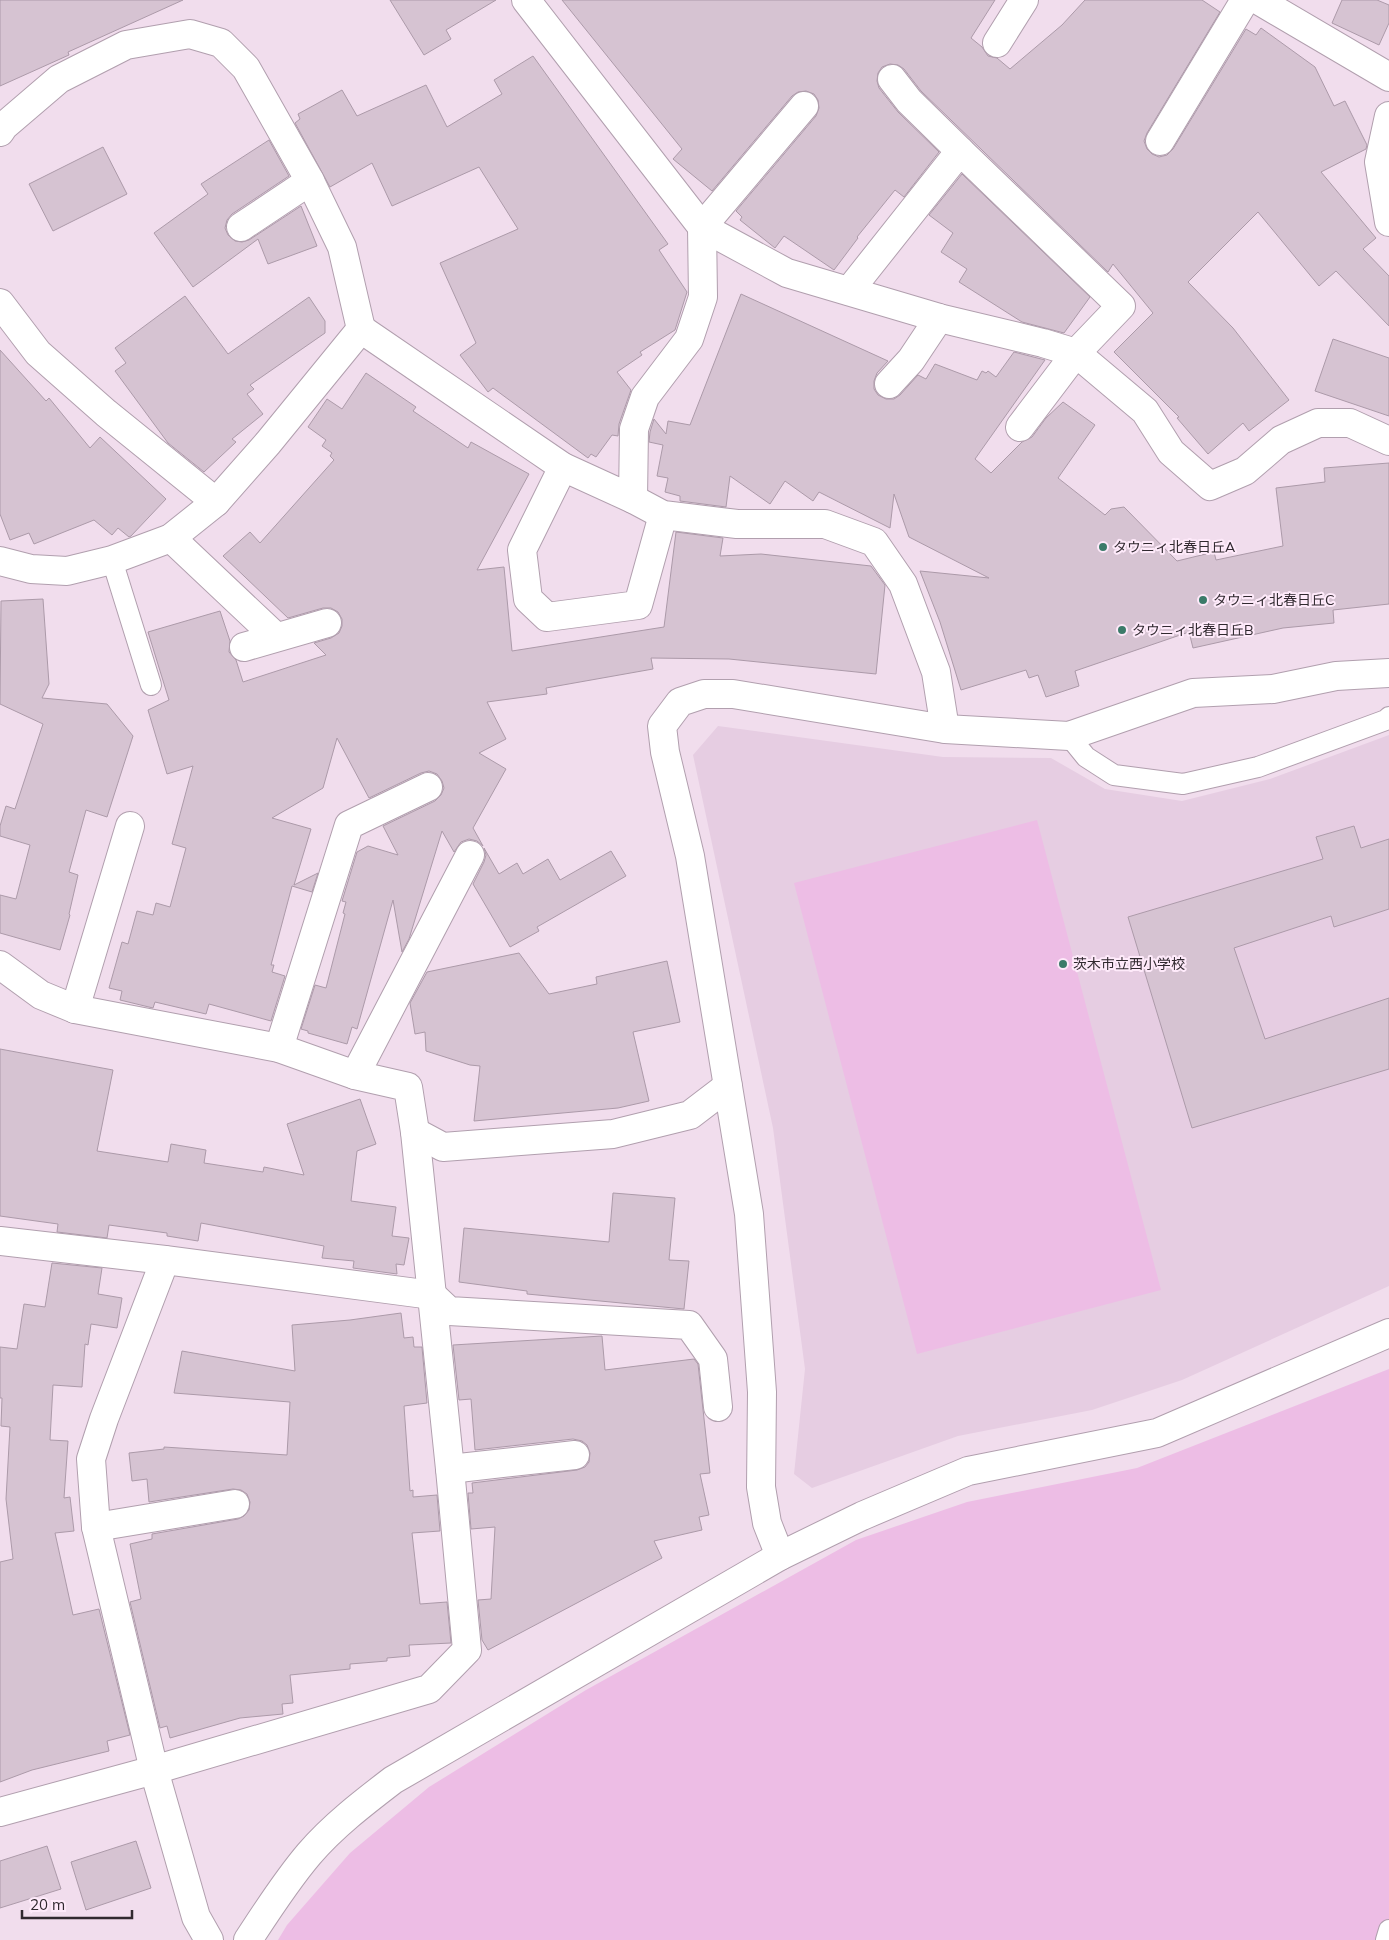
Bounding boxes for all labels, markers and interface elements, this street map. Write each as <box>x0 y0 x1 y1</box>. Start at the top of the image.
place label: タウニィ北春日丘A <box>1113 538 1236 556</box>
marker: タウニィ北春日丘A <box>1097 541 1109 553</box>
place label: タウニィ北春日丘C <box>1213 591 1335 609</box>
marker: タウニィ北春日丘C <box>1197 594 1209 606</box>
place label: タウニィ北春日丘B <box>1132 621 1254 639</box>
marker: タウニィ北春日丘B <box>1116 624 1128 636</box>
place label: 茨木市立西小学校 <box>1073 955 1185 973</box>
marker: 茨木市立西小学校 <box>1057 958 1069 970</box>
scale bar <box>22 1888 132 1920</box>
text: 20 m <box>30 1895 65 1914</box>

